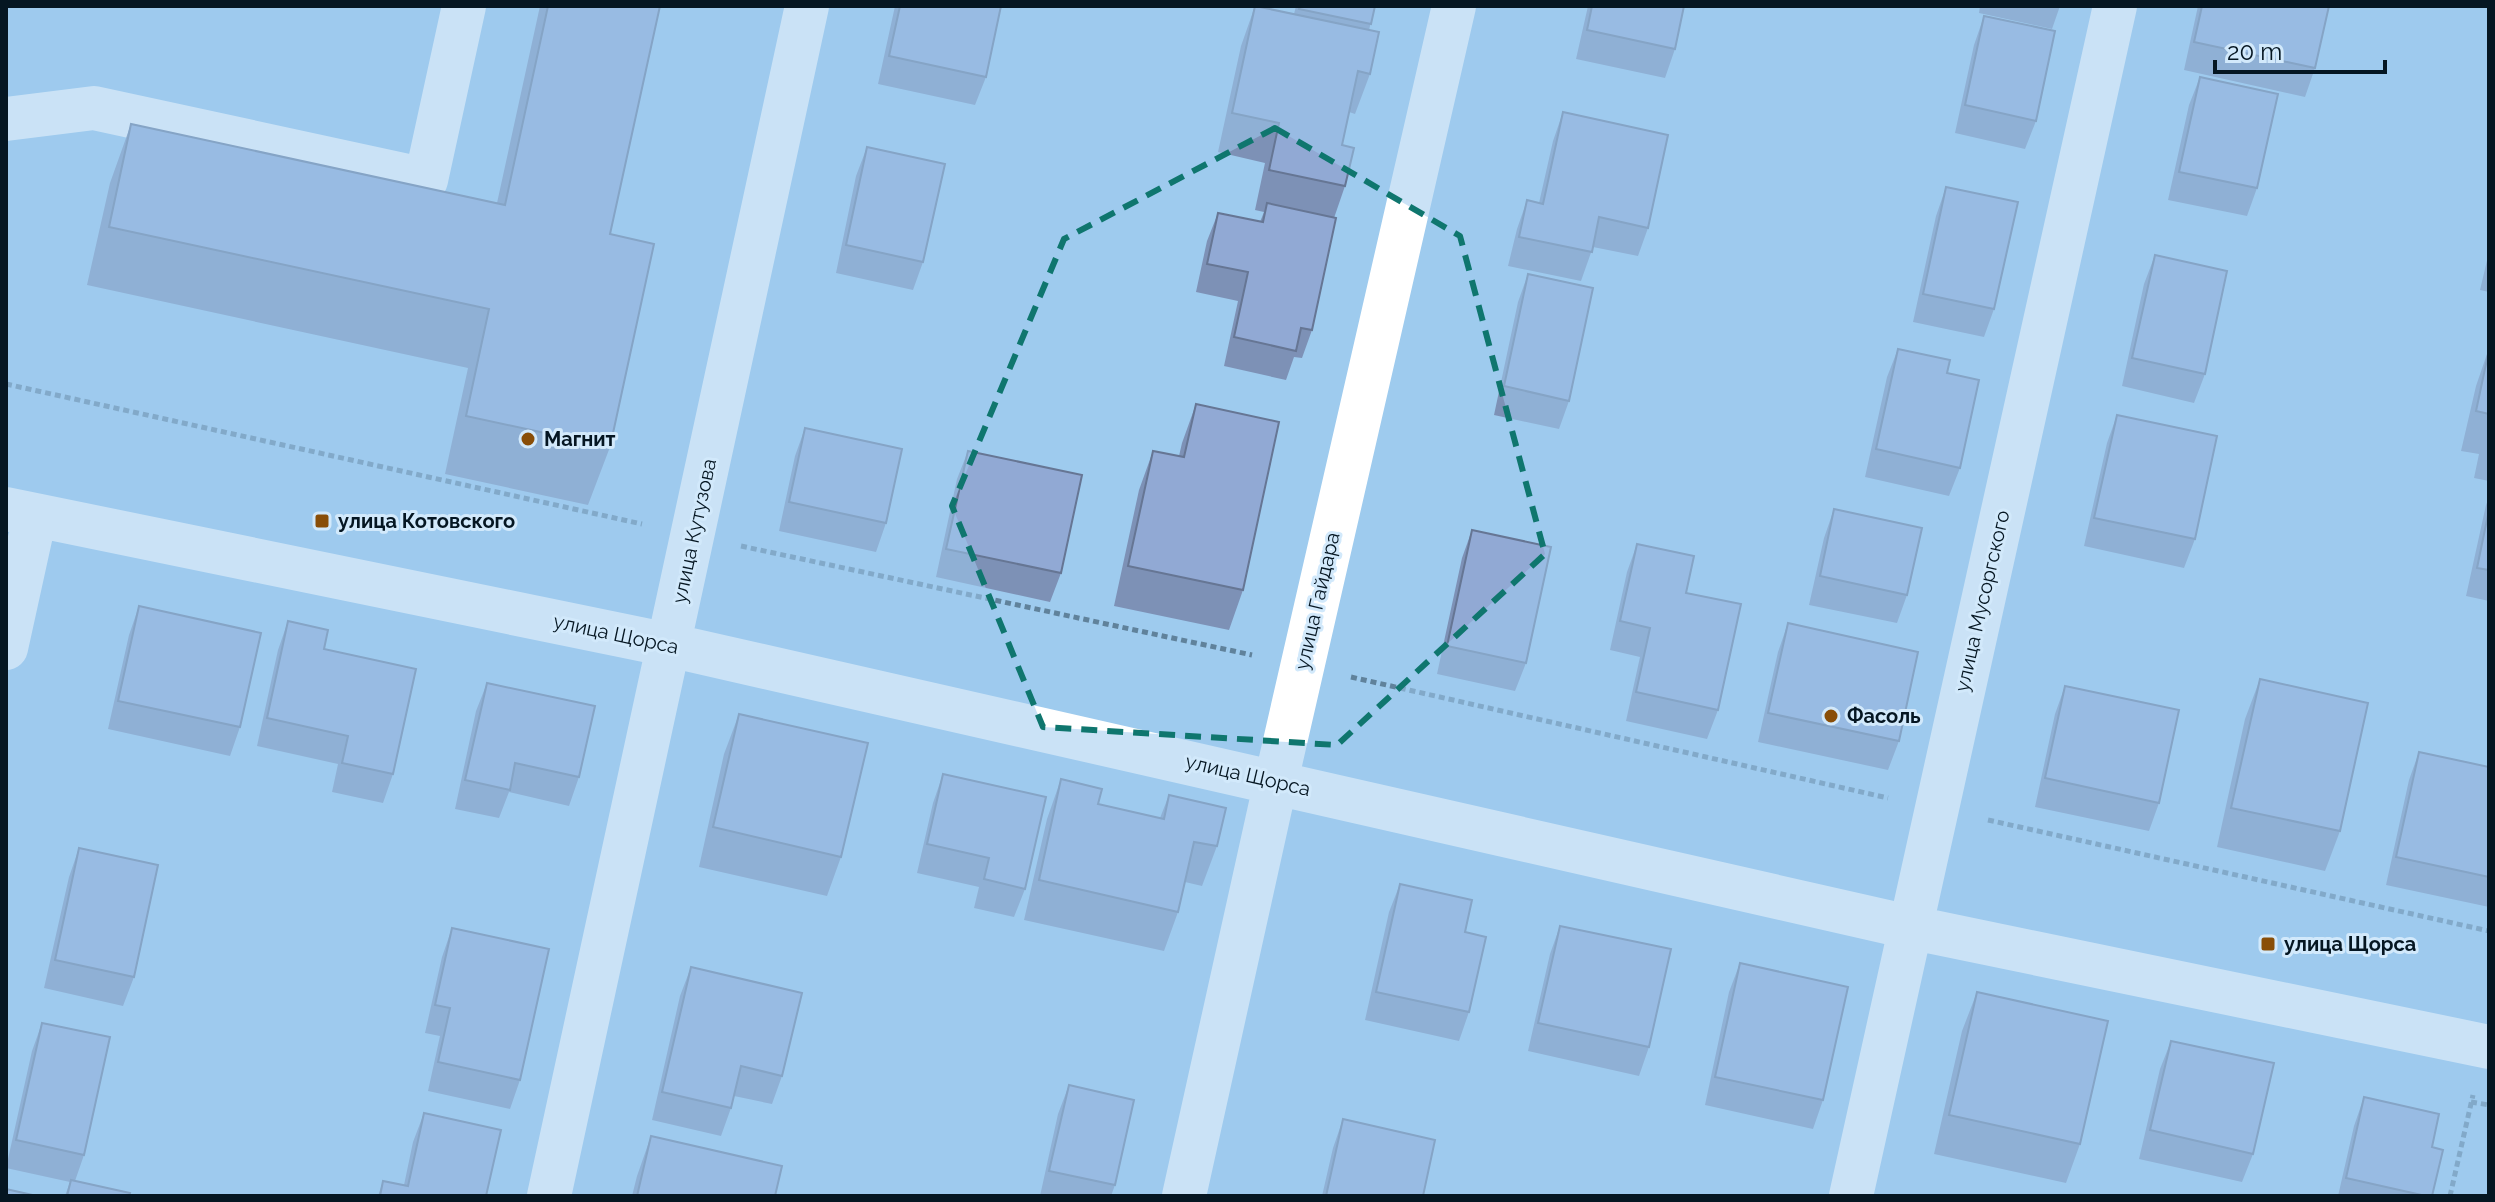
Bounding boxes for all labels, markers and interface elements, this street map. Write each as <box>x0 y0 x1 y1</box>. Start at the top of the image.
scale bar <box>2215 24 2385 74</box>
text: 20 m <box>2227 37 2282 66</box>
place label: Магнит <box>544 427 615 451</box>
marker: Магнит <box>519 430 537 448</box>
street label: улица Кутузова <box>667 456 721 606</box>
street label: улица Мусоргского <box>1949 508 2015 694</box>
place label: улица Котовского <box>338 509 515 533</box>
marker: улица Котовского <box>313 512 331 530</box>
street label: улица Гайдара <box>1290 530 1344 672</box>
street label: улица Щорса <box>551 609 681 659</box>
place label: Фасоль <box>1847 704 1921 728</box>
marker: Фасоль <box>1822 707 1840 725</box>
street label: улица Щорса <box>1183 749 1313 801</box>
place label: улица Щорса <box>2284 932 2416 956</box>
marker: улица Щорса <box>2259 935 2277 953</box>

